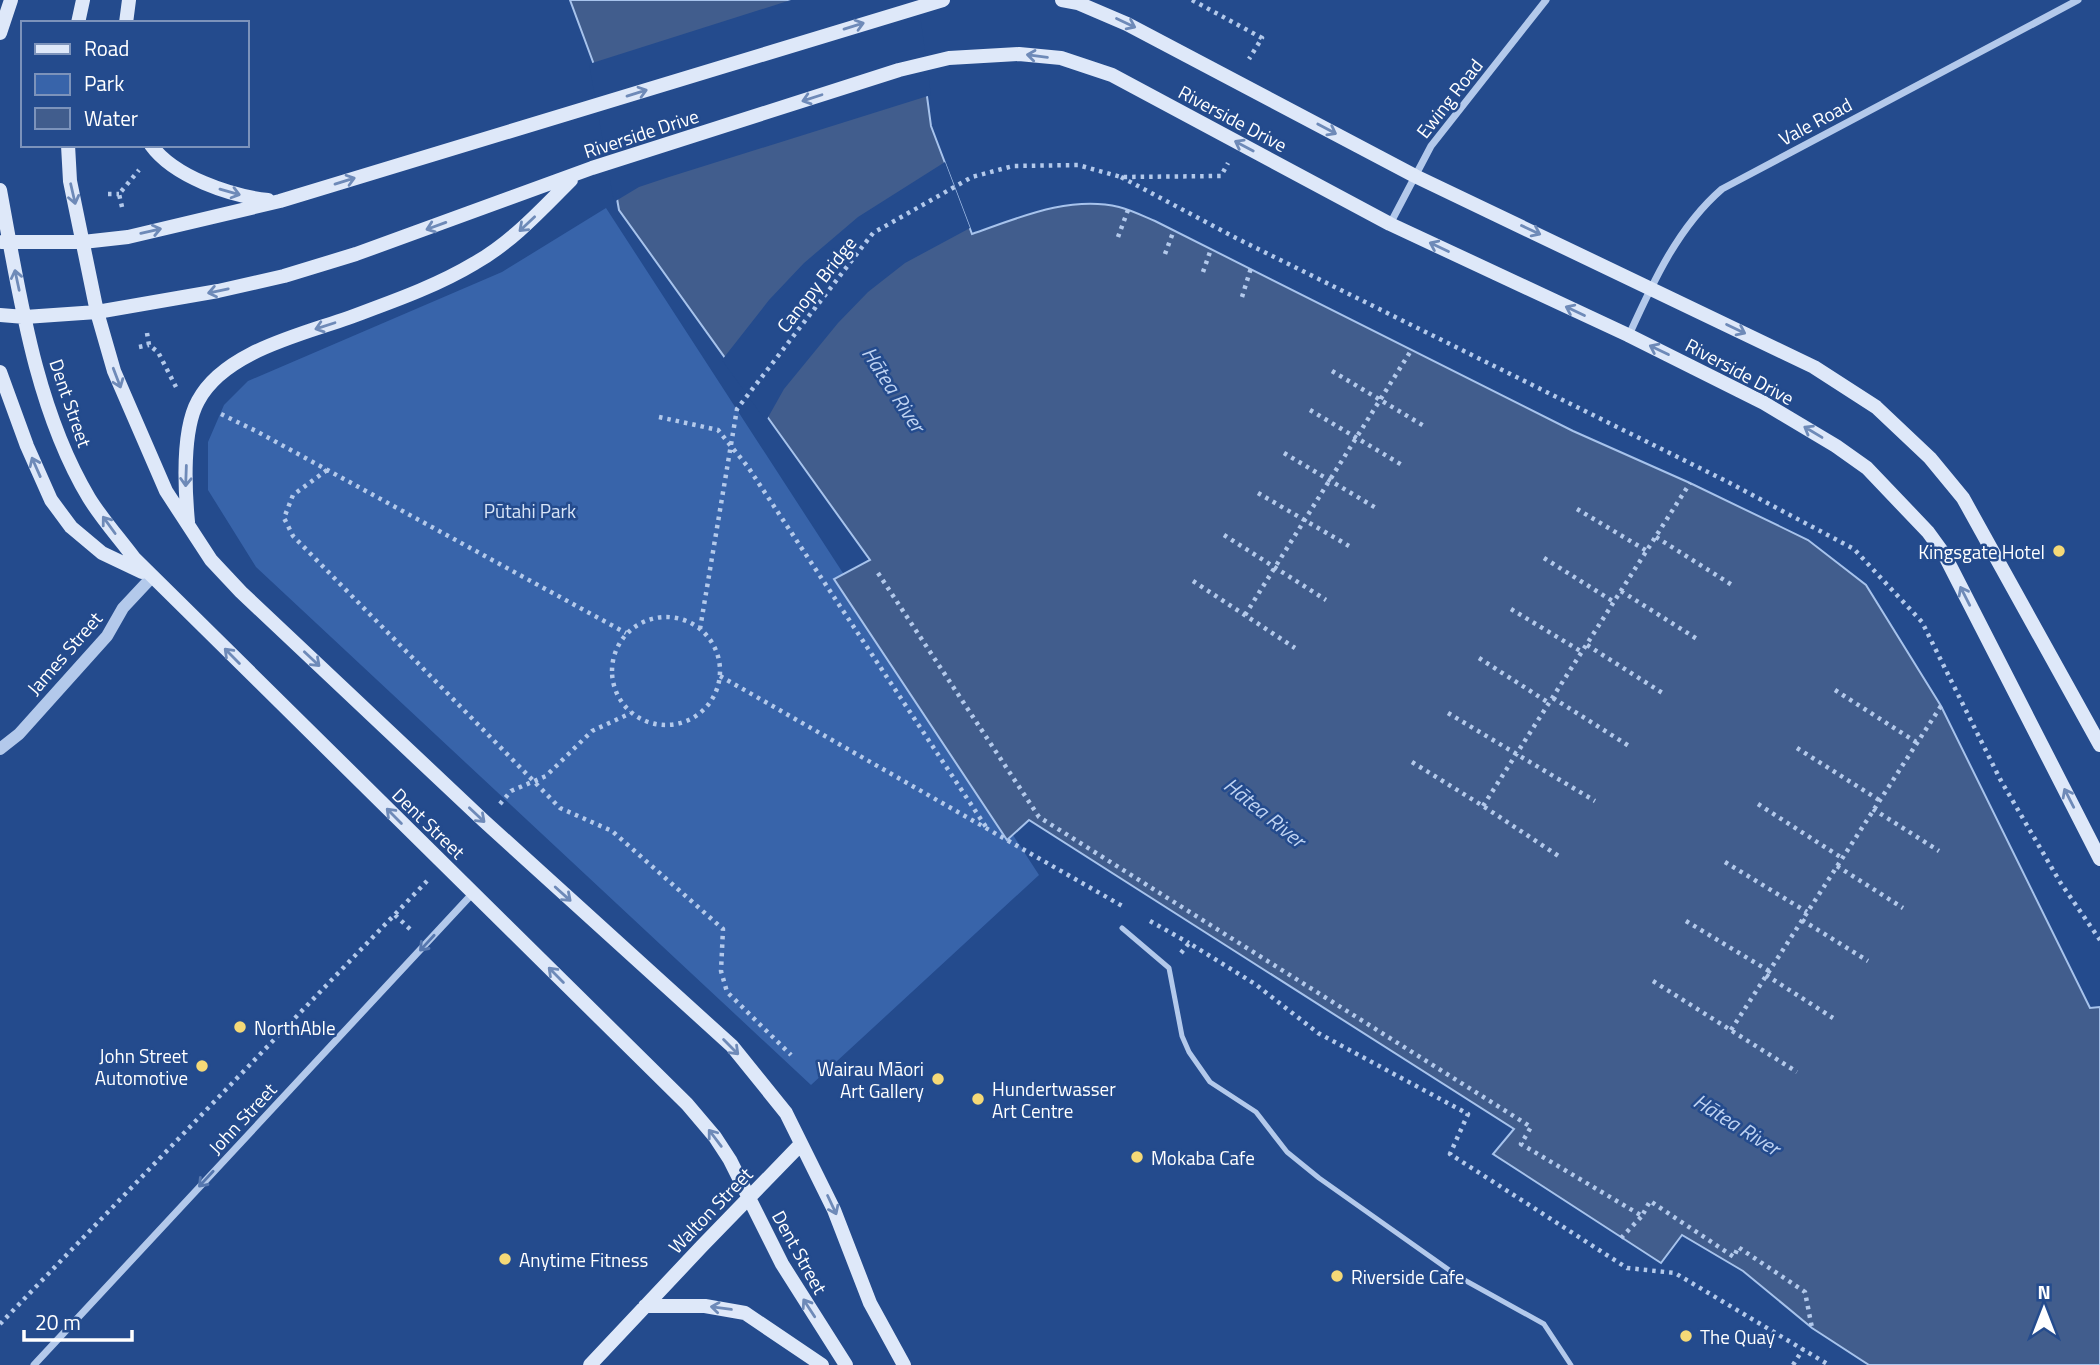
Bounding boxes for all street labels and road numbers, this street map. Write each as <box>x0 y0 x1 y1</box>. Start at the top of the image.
street label: Ewing Road <box>1409 52 1489 144</box>
street label: Riverside Drive <box>1173 77 1293 159</box>
street label: Vale Road <box>1773 90 1857 152</box>
street label: Riverside Drive <box>580 101 702 165</box>
street label: Canopy Bridge <box>769 230 863 338</box>
street label: Riverside Drive <box>1680 330 1800 412</box>
street label: Dent Street <box>42 355 100 451</box>
street label: James Street <box>19 605 109 701</box>
street label: Dent Street <box>386 781 472 866</box>
street label: John Street <box>201 1075 283 1160</box>
street label: Walton Street <box>661 1160 759 1260</box>
street label: Dent Street <box>765 1205 835 1299</box>

